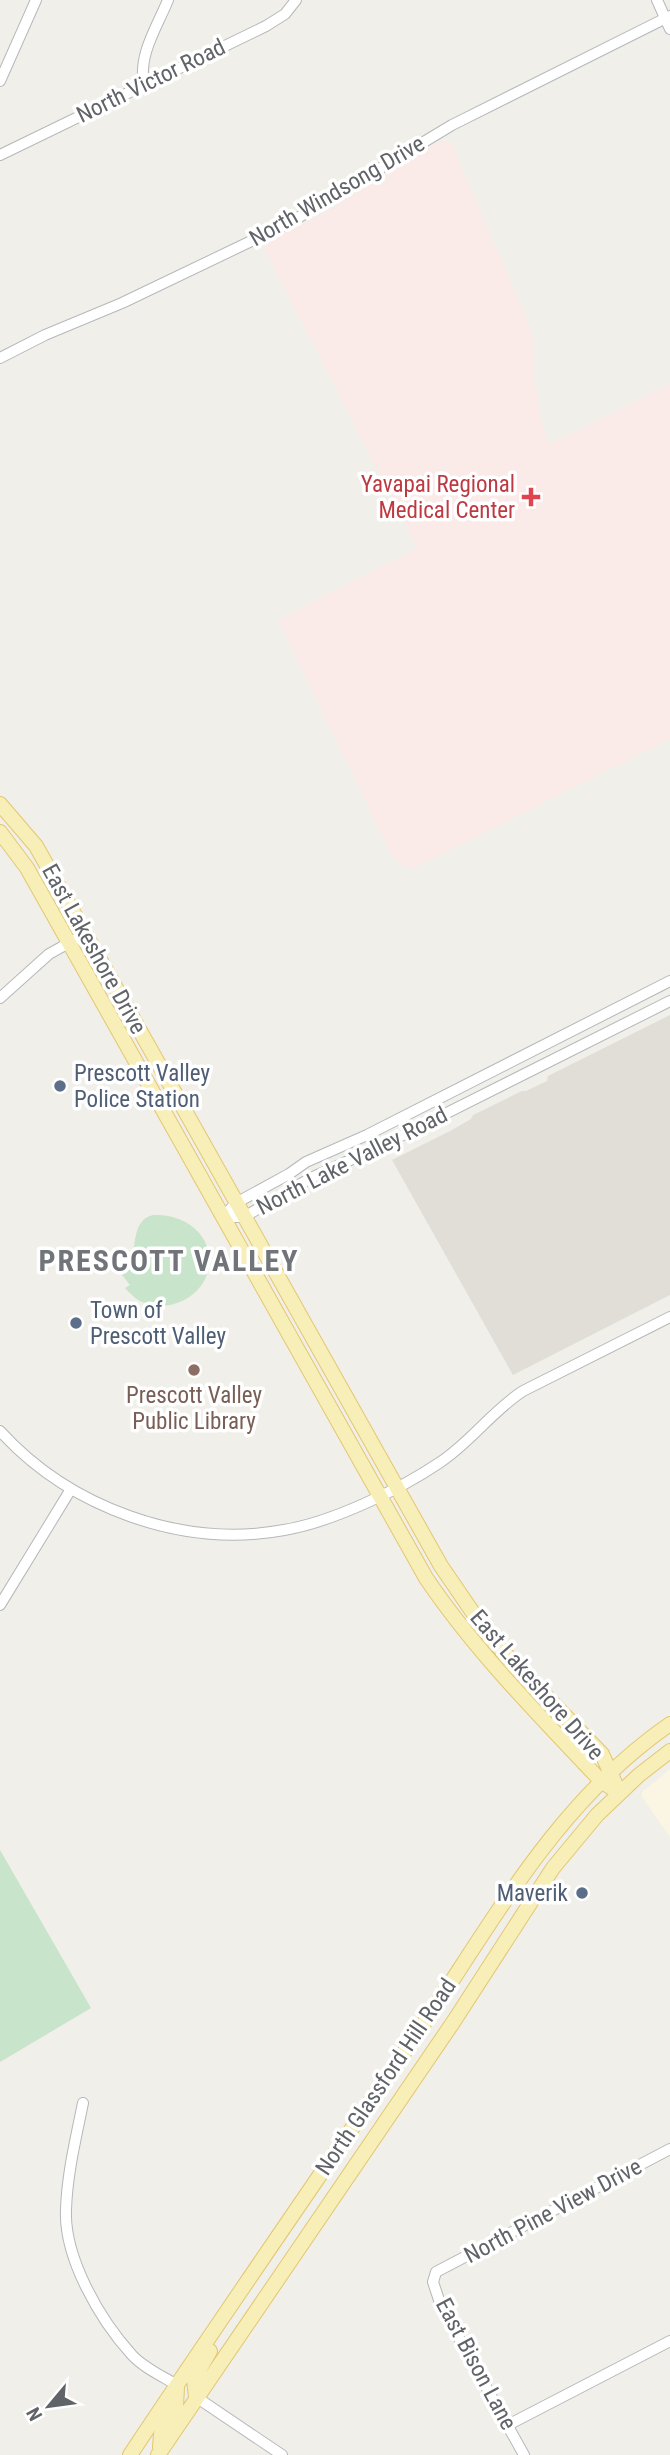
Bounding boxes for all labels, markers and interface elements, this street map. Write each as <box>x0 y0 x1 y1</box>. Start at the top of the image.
street label: North Victor Road <box>72 33 230 129</box>
street label: North Windsong Drive <box>245 130 429 252</box>
place label: Yavapai Regional Medical Center <box>361 471 515 524</box>
marker: Yavapai Regional Medical Center <box>521 487 541 507</box>
street label: East Lakeshore Drive <box>36 859 152 1039</box>
place label: Prescott Valley Police Station <box>74 1060 210 1113</box>
marker: Prescott Valley Police Station <box>52 1078 68 1094</box>
street label: North Lake Valley Road <box>252 1101 452 1221</box>
district label: PRESCOTT VALLEY <box>38 1243 300 1278</box>
place label: Town of Prescott Valley <box>90 1297 226 1350</box>
marker: Town of Prescott Valley <box>68 1315 84 1331</box>
marker: Prescott Valley Public Library <box>186 1362 202 1378</box>
place label: Prescott Valley Public Library <box>126 1382 262 1435</box>
street label: East Lakeshore Drive <box>465 1605 609 1765</box>
place label: Maverik <box>497 1880 569 1907</box>
marker: Maverik <box>574 1885 590 1901</box>
street label: North Glassford Hill Road <box>310 1974 462 2180</box>
street label: North Pine View Drive <box>460 2153 646 2269</box>
street label: East Bison Lane <box>430 2294 522 2434</box>
north arrow <box>14 2371 84 2441</box>
text: N <box>22 2403 47 2425</box>

